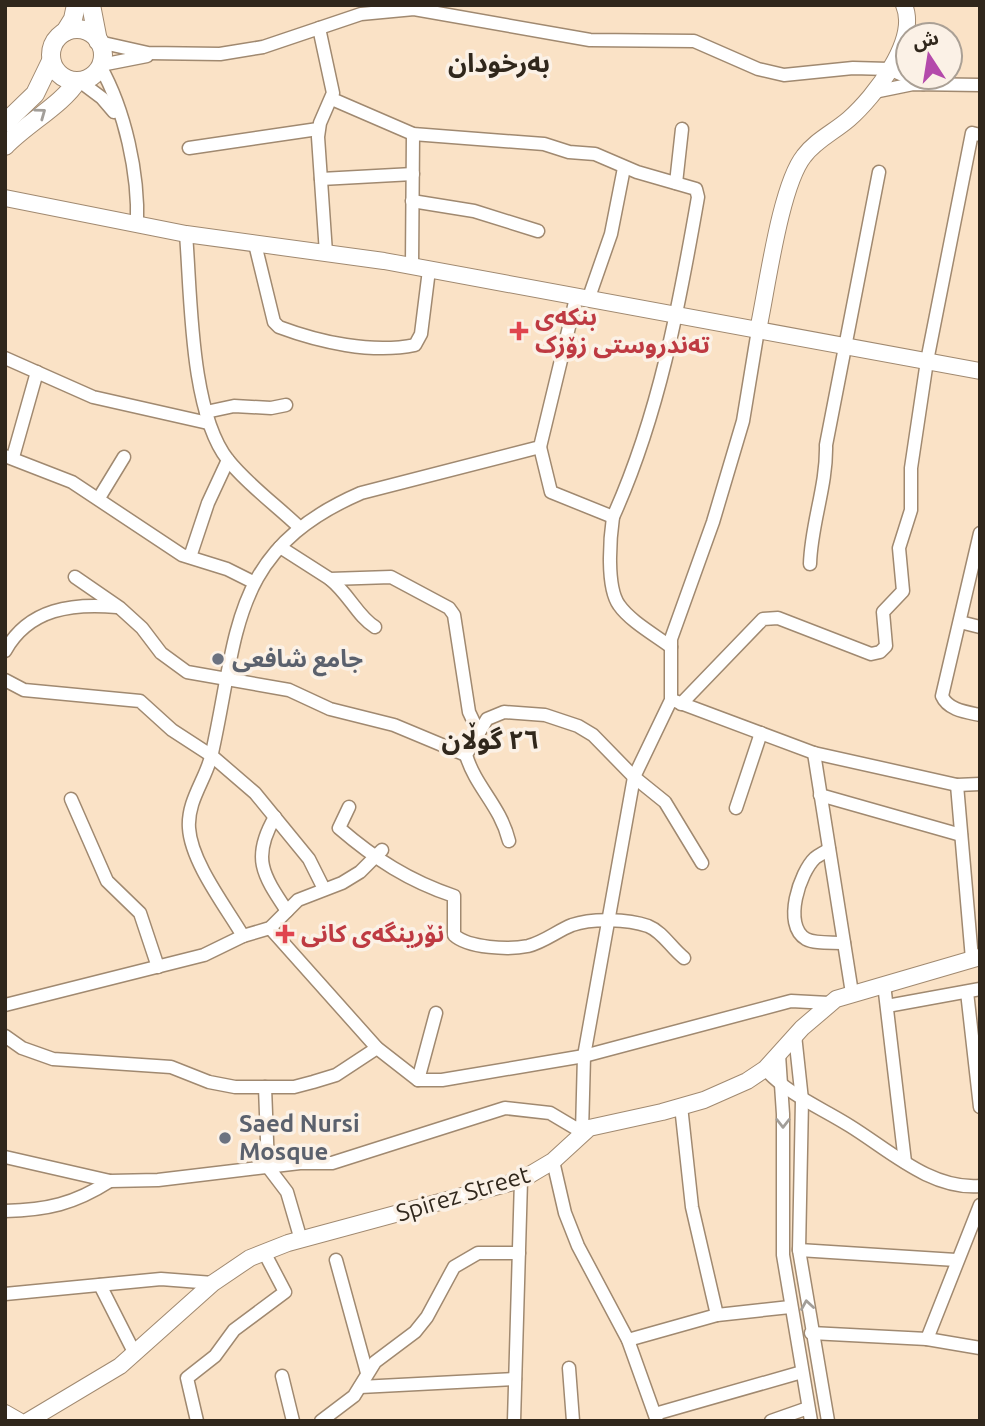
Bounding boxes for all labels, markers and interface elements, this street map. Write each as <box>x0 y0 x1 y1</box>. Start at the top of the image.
north arrow <box>894 21 964 91</box>
text: ش <box>910 26 940 53</box>
district label: بەرخودان <box>448 48 550 78</box>
one-way arrow <box>33 109 46 121</box>
place label: بنکەی تەندروستی زۆزک <box>535 303 710 359</box>
marker: بنکەی تەندروستی زۆزک <box>509 321 529 341</box>
place label: جامع شافعی <box>232 645 363 677</box>
marker: جامع شافعی <box>210 651 226 667</box>
district label: ٢٦ گوڵان <box>441 722 539 755</box>
place label: نۆرینگەی کانی <box>301 920 444 948</box>
marker: نۆرینگەی کانی <box>275 924 295 944</box>
place label: Saed Nursi Mosque <box>239 1110 360 1165</box>
one-way arrow <box>775 1118 791 1129</box>
marker: Saed Nursi Mosque <box>217 1130 233 1146</box>
street label: Spirez Street <box>393 1160 533 1227</box>
one-way arrow <box>800 1299 815 1311</box>

